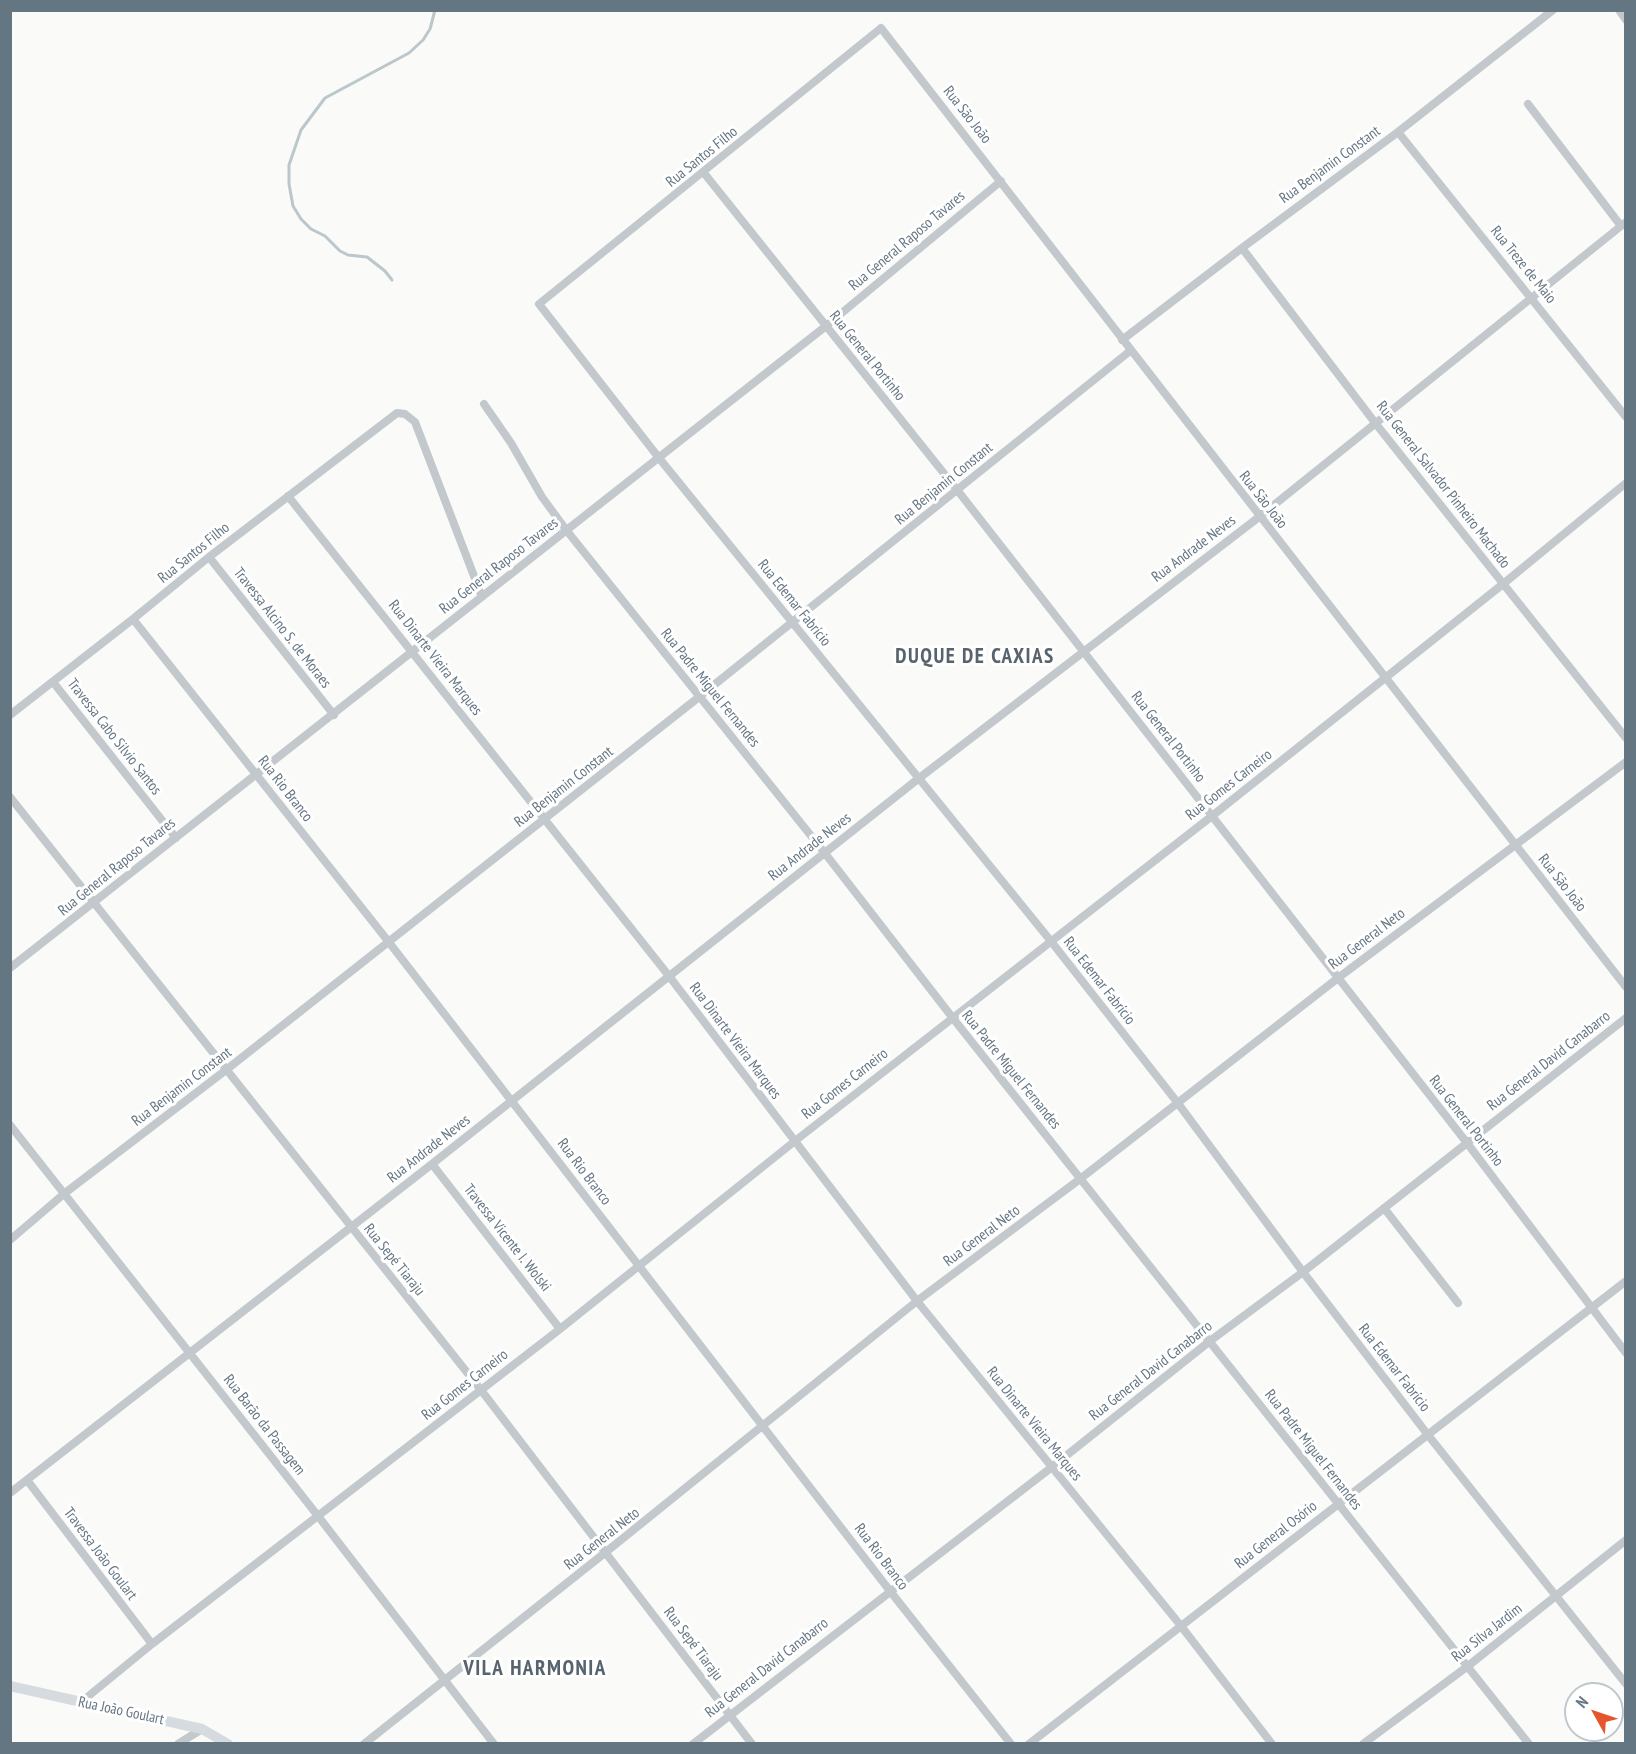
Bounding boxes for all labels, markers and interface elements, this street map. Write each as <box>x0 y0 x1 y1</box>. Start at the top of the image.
street label: Rua São João <box>939 83 995 147</box>
street label: Rua Benjamin Constant <box>1276 122 1384 208</box>
street label: Rua Santos Filho <box>663 123 741 191</box>
street label: Rua General Raposo Tavares <box>845 187 969 295</box>
street label: Rua Treze de Maio <box>1486 223 1560 307</box>
street label: Rua General Portinho <box>825 307 909 405</box>
street label: Rua General Salvador Pinheiro Machado <box>1372 398 1514 572</box>
street label: Rua Benjamin Constant <box>892 439 996 529</box>
street label: Rua São João <box>1235 468 1291 532</box>
street label: Rua Andrade Neves <box>1149 512 1239 586</box>
street label: Rua General Raposo Tavares <box>436 514 562 618</box>
street label: Rua Santos Filho <box>155 519 233 587</box>
street label: Rua Edemar Fabrício <box>754 556 834 650</box>
street label: Travessa Alcino S. de Moraes <box>229 564 335 692</box>
street label: Rua Dinarte Vieira Marques <box>384 597 486 719</box>
street label: Rua Padre Miguel Fernandes <box>657 625 763 751</box>
district label: DUQUE DE CAXIAS <box>895 644 1055 670</box>
street label: Travessa Cabo Silvio Santos <box>63 675 165 799</box>
street label: Rua General Portinho <box>1127 688 1209 786</box>
street label: Rua Benjamin Constant <box>511 743 617 831</box>
street label: Rua Gomes Carneiro <box>1182 746 1276 824</box>
street label: Rua Rio Branco <box>254 753 316 825</box>
street label: Rua Andrade Neves <box>765 809 855 885</box>
street label: Rua General Raposo Tavares <box>55 814 179 920</box>
street label: Rua São João <box>1534 851 1590 915</box>
street label: Rua General Neto <box>1325 904 1409 974</box>
street label: Rua Edemar Fabrício <box>1059 934 1139 1028</box>
street label: Rua Dinarte Vieira Marques <box>685 979 785 1103</box>
street label: Rua Padre Miguel Fernandes <box>958 1007 1064 1133</box>
street label: Rua General David Canabarro <box>1484 1007 1614 1115</box>
street label: Rua Benjamin Constant <box>129 1044 235 1130</box>
street label: Rua Gomes Carneiro <box>798 1045 892 1123</box>
street label: Rua General Portinho <box>1425 1072 1507 1170</box>
street label: Rua Andrade Neves <box>384 1111 474 1187</box>
street label: Rua Rio Branco <box>553 1135 615 1209</box>
street label: Travessa Vicente I. Wolski <box>459 1181 555 1295</box>
street label: Rua General Neto <box>940 1201 1024 1271</box>
street label: Rua Sepé Tiaraju <box>360 1220 428 1300</box>
street label: Rua General David Canabarro <box>1086 1317 1216 1425</box>
street label: Rua Edemar Fabrício <box>1354 1321 1434 1415</box>
street label: Rua Gomes Carneiro <box>418 1346 512 1424</box>
street label: Rua Dinarte Vieira Marques <box>983 1363 1085 1485</box>
street label: Rua Barão da Passagem <box>219 1371 309 1479</box>
street label: Rua Padre Miguel Fernandes <box>1261 1386 1365 1514</box>
street label: Rua General Osório <box>1231 1497 1321 1573</box>
street label: Travessa João Goulart <box>59 1504 141 1604</box>
street label: Rua General Neto <box>561 1504 643 1574</box>
street label: Rua Rio Branco <box>850 1520 912 1594</box>
street label: Rua Silva Jardim <box>1448 1600 1526 1666</box>
street label: Rua Sepé Tiaraju <box>660 1604 726 1684</box>
street label: Rua General David Canabarro <box>702 1614 832 1722</box>
district label: VILA HARMONIA <box>463 1656 607 1682</box>
north arrow <box>1564 1682 1624 1742</box>
text: N <box>1571 1692 1592 1711</box>
street label: Rua João Goulart <box>77 1693 165 1729</box>

